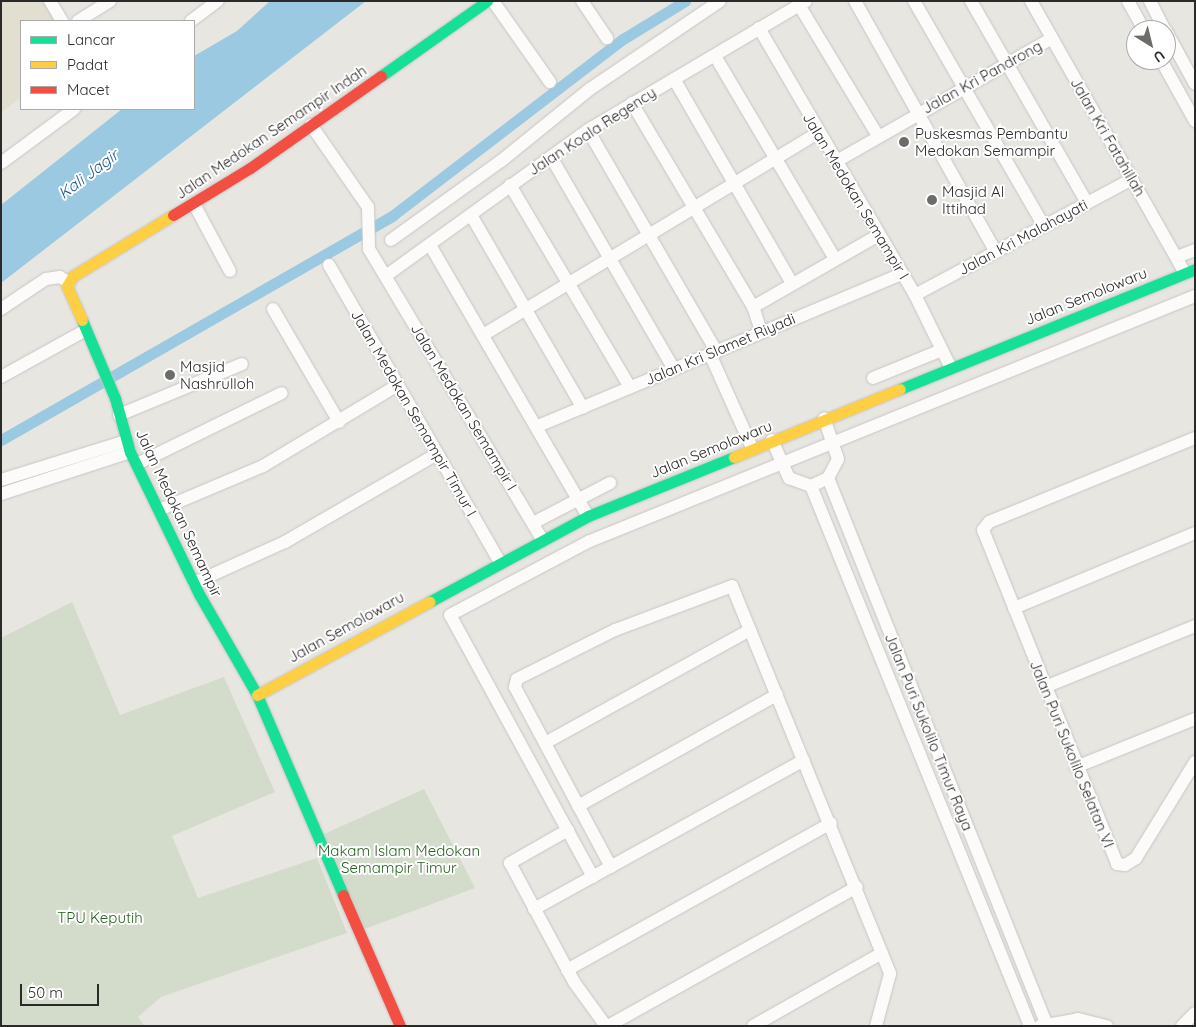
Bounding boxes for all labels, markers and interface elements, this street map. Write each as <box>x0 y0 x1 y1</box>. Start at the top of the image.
legend <box>20 20 195 110</box>
north arrow <box>1126 20 1176 70</box>
text: Lancar <box>67 30 115 49</box>
street label: Jalan Kri Pandrong <box>919 37 1045 117</box>
text: U <box>1150 46 1169 67</box>
text: Padat <box>67 55 108 74</box>
street label: Jalan Medokan Semampir Indah <box>172 61 370 203</box>
street label: Jalan Kri Fatahillah <box>1067 75 1149 199</box>
text: Macet <box>67 80 110 99</box>
street label: Jalan Koala Regency <box>525 83 659 179</box>
street label: Jalan Medokan Semampir I <box>799 109 913 283</box>
place label: Puskesmas Pembantu Medokan Semampir <box>915 124 1068 159</box>
marker: Puskesmas Pembantu Medokan Semampir <box>897 135 911 149</box>
water label: Kali Jagir <box>54 145 122 203</box>
place label: Masjid Al Ittihad <box>942 182 1004 217</box>
marker: Masjid Al Ittihad <box>926 194 938 206</box>
street label: Jalan Kri Malahayati <box>955 195 1091 279</box>
street label: Jalan Semolowaru <box>1022 263 1150 329</box>
street label: Jalan Medokan Semampir Timur I <box>347 307 481 519</box>
street label: Jalan Kri Slamet Riyadi <box>642 309 798 389</box>
street label: Jalan Medokan Semampir I <box>407 320 521 494</box>
place label: Masjid Nashrulloh <box>180 357 254 392</box>
marker: Masjid Nashrulloh <box>164 369 176 381</box>
street label: Jalan Semolowaru <box>647 416 775 482</box>
street label: Jalan Medokan Semampir <box>132 426 226 600</box>
street label: Jalan Semolowaru <box>285 588 407 666</box>
street label: Jalan Puri Sukolilo Timur Raya <box>881 631 977 833</box>
street label: Jalan Puri Sukolilo Selatan VI <box>1026 658 1118 850</box>
park label: Makam Islam Medokan Semampir Timur <box>318 841 480 876</box>
park label: TPU Keputih <box>57 909 143 927</box>
scale bar <box>22 974 101 1006</box>
text: 50 m <box>28 983 63 1002</box>

